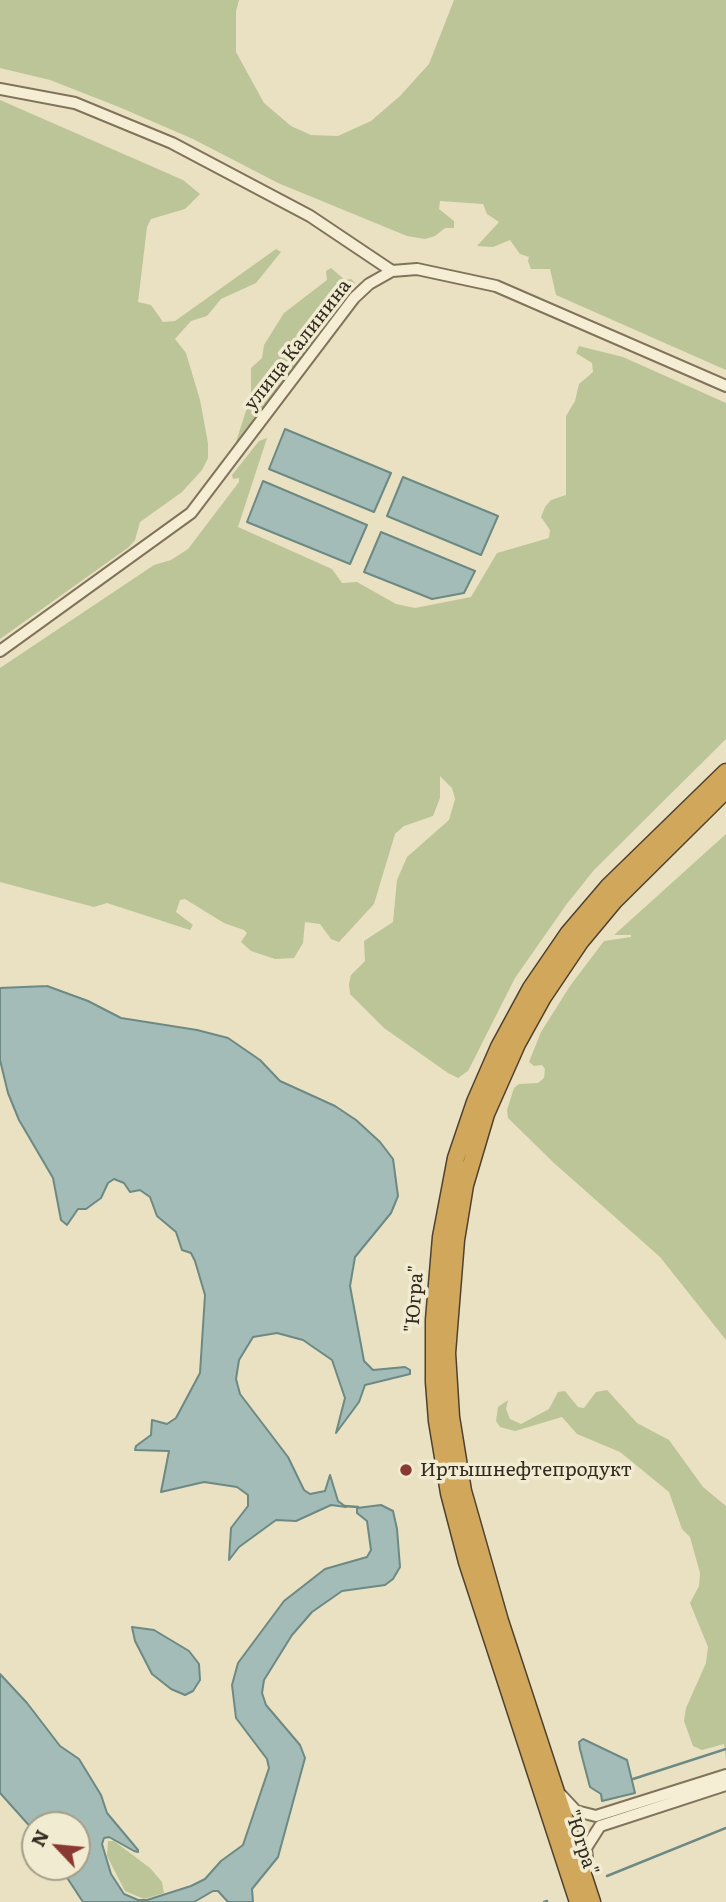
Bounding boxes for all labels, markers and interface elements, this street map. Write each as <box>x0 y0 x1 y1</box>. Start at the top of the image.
street label: улица Калинина <box>240 275 356 415</box>
street label: "Югра" <box>401 1265 429 1333</box>
place label: Иртышнефтепродукт <box>420 1459 632 1481</box>
marker: Иртышнефтепродукт <box>398 1462 414 1478</box>
street label: "Югра" <box>560 1808 602 1878</box>
north arrow <box>21 1811 91 1881</box>
text: N <box>23 1824 55 1851</box>

